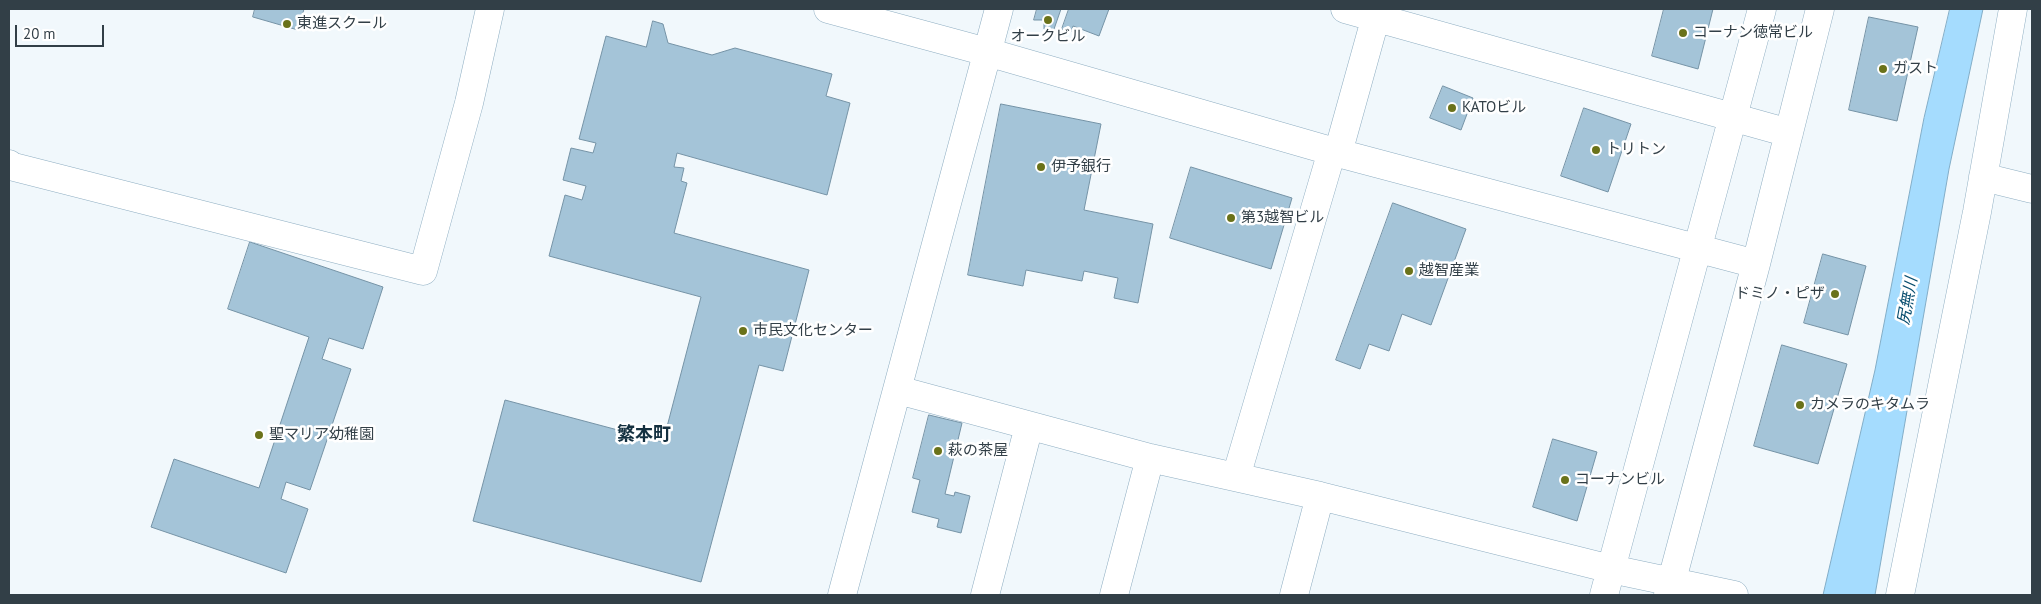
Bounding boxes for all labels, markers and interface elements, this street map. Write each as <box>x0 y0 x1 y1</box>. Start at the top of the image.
marker: オークビル <box>1042 14 1054 26</box>
scale bar <box>18 15 106 47</box>
place label: 東進スクール <box>297 15 387 33</box>
marker: 東進スクール <box>281 18 293 30</box>
text: 20 m <box>23 24 56 43</box>
place label: コーナン徳常ビル <box>1693 24 1813 42</box>
marker: コーナン徳常ビル <box>1677 27 1689 39</box>
place label: オークビル <box>1011 28 1085 46</box>
place label: ガスト <box>1893 60 1938 78</box>
marker: ガスト <box>1877 63 1889 75</box>
place label: KATOビル <box>1462 99 1526 117</box>
marker: KATOビル <box>1446 102 1458 114</box>
place label: トリトン <box>1606 141 1666 159</box>
marker: トリトン <box>1590 144 1602 156</box>
place label: 伊予銀行 <box>1051 158 1111 176</box>
marker: 伊予銀行 <box>1035 161 1047 173</box>
place label: 第3越智ビル <box>1241 209 1324 227</box>
marker: 第3越智ビル <box>1225 212 1237 224</box>
place label: 越智産業 <box>1419 262 1479 280</box>
marker: 越智産業 <box>1403 265 1415 277</box>
water label: 尻無川 <box>1894 276 1922 326</box>
place label: ドミノ・ピザ <box>1735 285 1825 303</box>
marker: ドミノ・ピザ <box>1829 288 1841 300</box>
place label: 市民文化センター <box>753 322 873 340</box>
marker: 市民文化センター <box>737 325 749 337</box>
place label: カメラのキタムラ <box>1810 396 1930 414</box>
marker: カメラのキタムラ <box>1794 399 1806 411</box>
district label: 繁本町 <box>617 424 671 446</box>
place label: 聖マリア幼稚園 <box>269 426 374 444</box>
marker: 聖マリア幼稚園 <box>253 429 265 441</box>
place label: 萩の茶屋 <box>948 442 1008 460</box>
marker: 萩の茶屋 <box>932 445 944 457</box>
place label: コーナンビル <box>1575 471 1665 489</box>
marker: コーナンビル <box>1559 474 1571 486</box>

